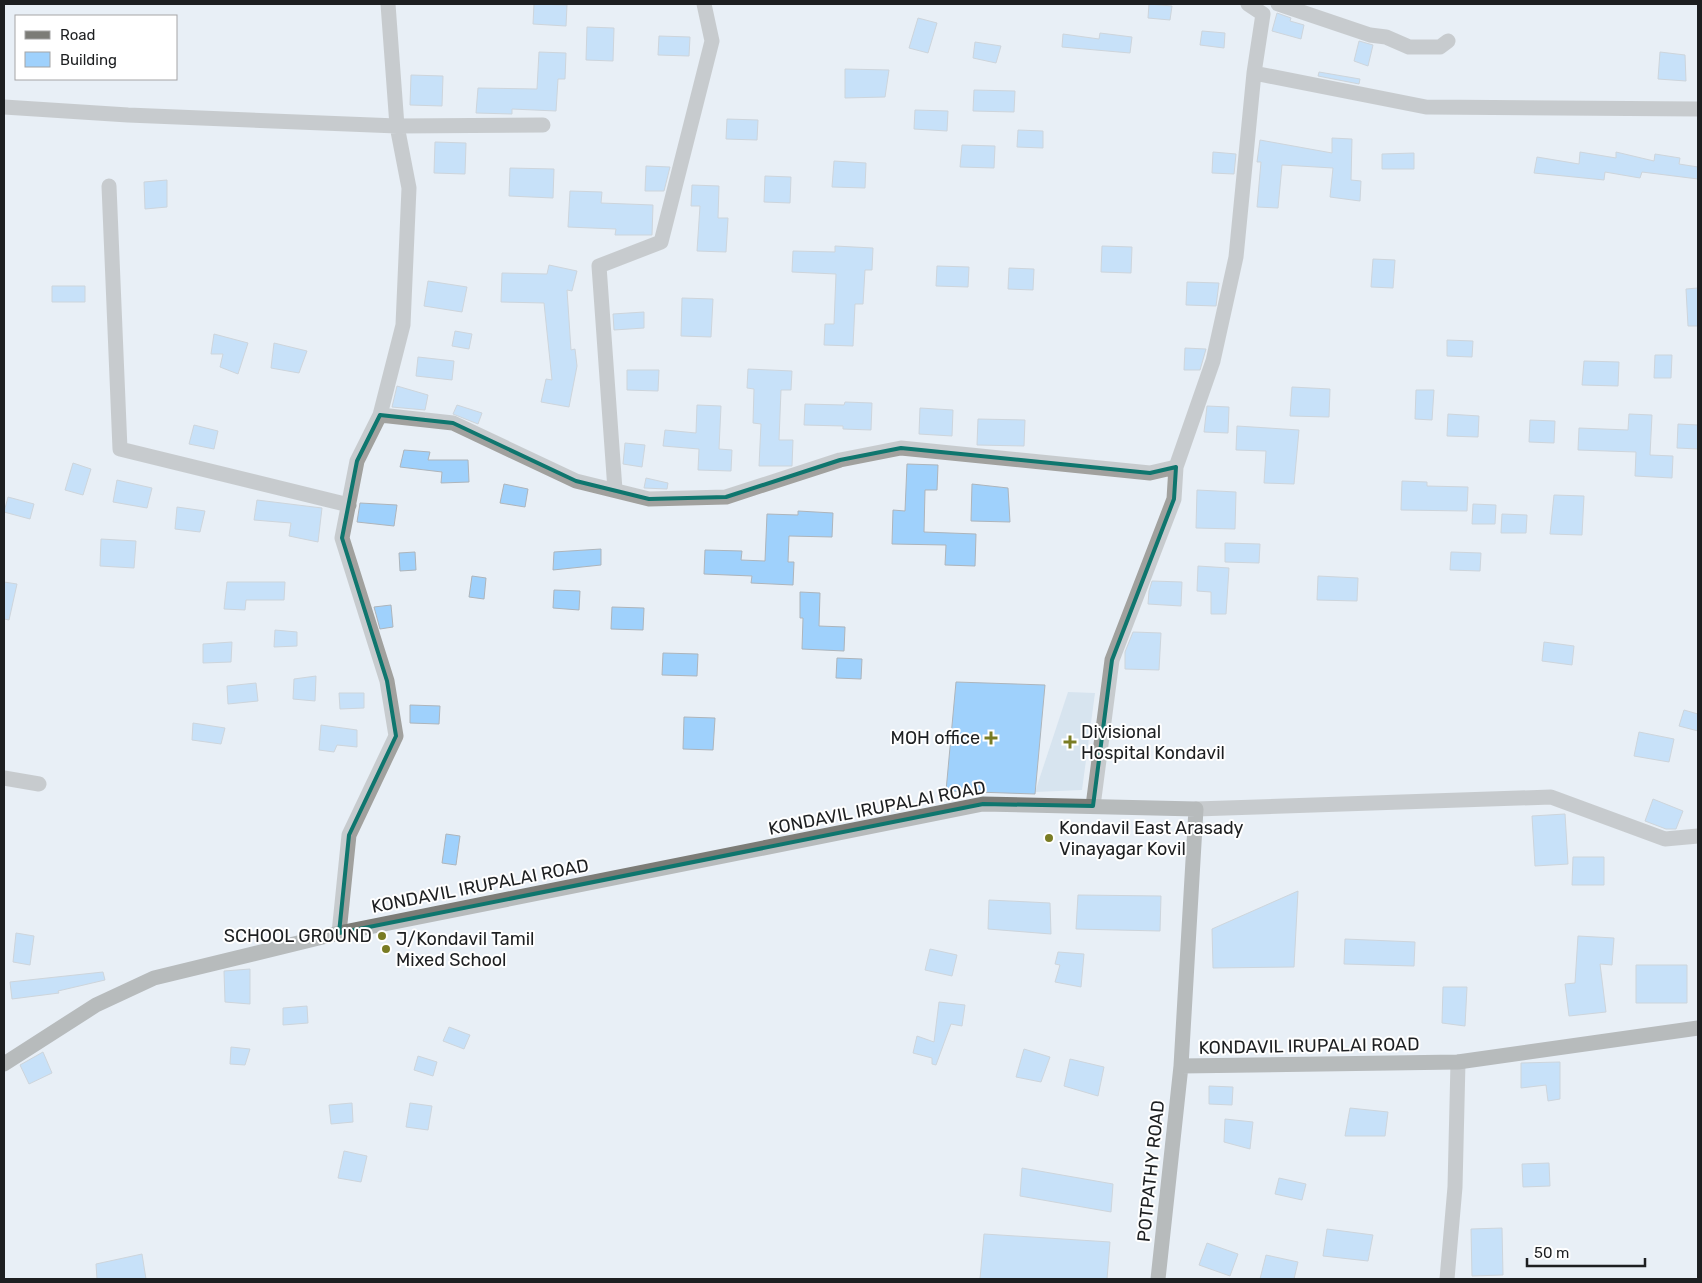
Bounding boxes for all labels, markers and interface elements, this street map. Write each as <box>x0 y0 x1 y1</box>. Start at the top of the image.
legend <box>15 15 178 80</box>
text: Road <box>60 26 96 44</box>
text: Building <box>60 51 117 69</box>
place label: Divisional Hospital Kondavil <box>1081 721 1225 764</box>
place label: MOH office <box>891 727 980 749</box>
marker: MOH office <box>984 731 998 745</box>
marker: Divisional Hospital Kondavil <box>1063 735 1077 749</box>
street label: KONDAVIL IRUPALAI ROAD <box>766 776 988 840</box>
place label: Kondavil East Arasady Vinayagar Kovil <box>1059 817 1244 860</box>
marker: Kondavil East Arasady Vinayagar Kovil <box>1043 832 1055 844</box>
street label: KONDAVIL IRUPALAI ROAD <box>369 854 591 918</box>
place label: SCHOOL GROUND <box>224 925 372 947</box>
place label: J/Kondavil Tamil Mixed School <box>396 928 534 971</box>
marker: SCHOOL GROUND <box>376 930 388 942</box>
marker: J/Kondavil Tamil Mixed School <box>380 943 392 955</box>
street label: KONDAVIL IRUPALAI ROAD <box>1198 1033 1420 1059</box>
street label: POTPATHY ROAD <box>1133 1099 1169 1243</box>
scale bar <box>1527 1236 1644 1268</box>
text: 50 m <box>1534 1244 1569 1262</box>

